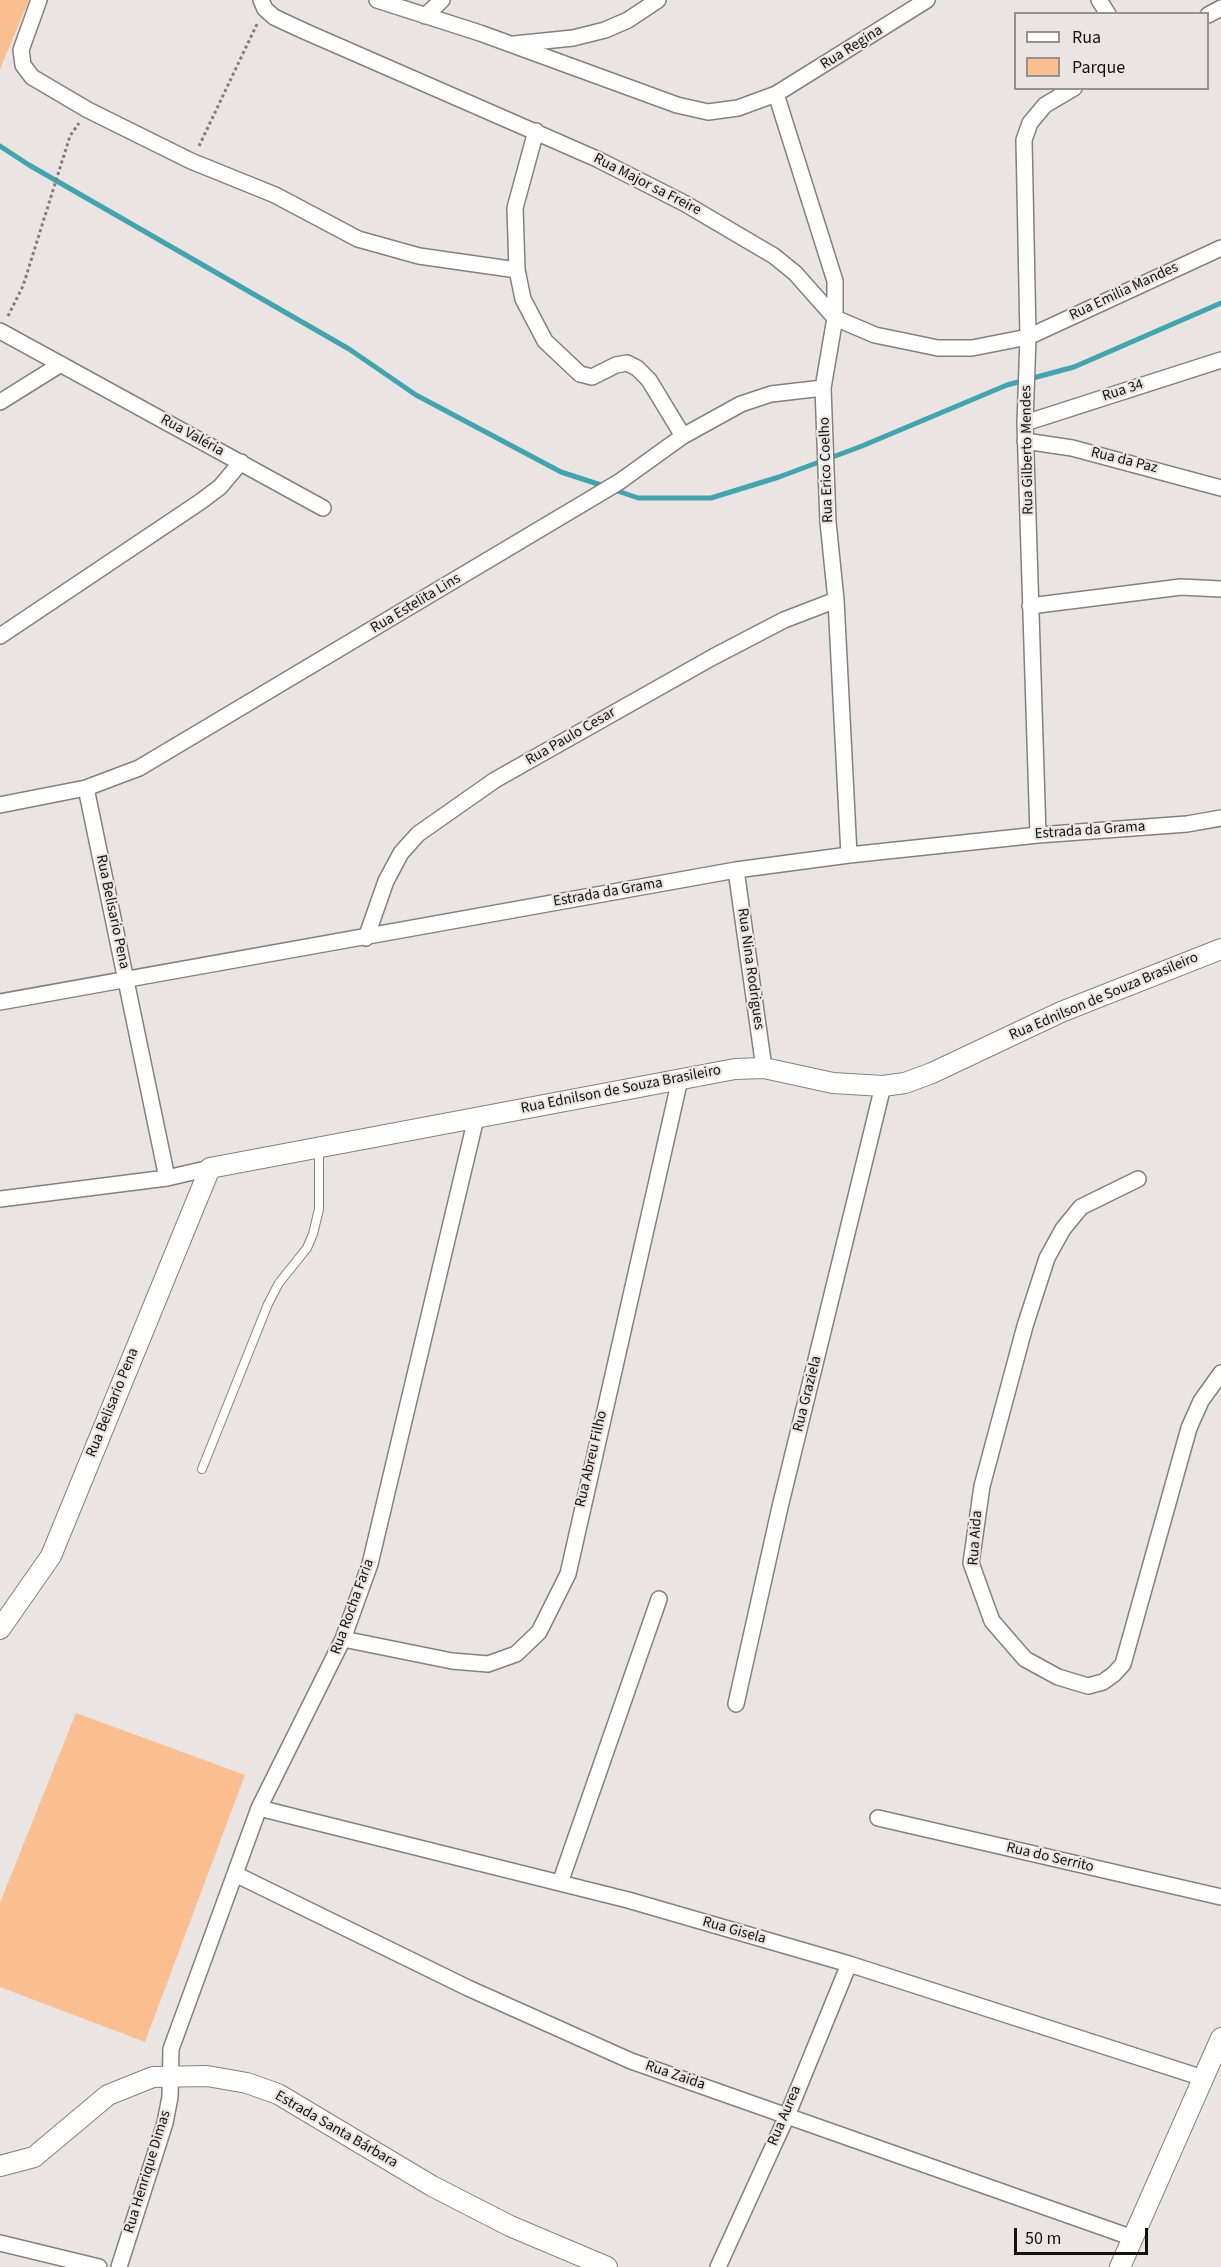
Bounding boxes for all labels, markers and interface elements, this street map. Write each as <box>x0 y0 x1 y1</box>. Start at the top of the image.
legend <box>1014 12 1209 90</box>
street label: Rua Regina <box>818 22 886 74</box>
text: Rua <box>1072 25 1101 50</box>
text: Parque <box>1072 55 1125 80</box>
street label: Rua Major sa Freire <box>590 150 704 220</box>
street label: Rua Emilia Mandes <box>1067 259 1181 325</box>
street label: Rua 34 <box>1100 376 1146 406</box>
street label: Rua Gilberto Mendes <box>1018 385 1038 515</box>
street label: Rua Valéria <box>157 411 227 461</box>
street label: Rua Erico Coelho <box>816 417 838 523</box>
street label: Rua da Paz <box>1089 444 1159 478</box>
street label: Rua Estelita Lins <box>368 570 464 638</box>
street label: Rua Paulo Cesar <box>523 704 619 770</box>
street label: Estrada da Grama <box>1034 818 1146 844</box>
street label: Rua Belisario Pena <box>91 853 133 971</box>
street label: Estrada da Grama <box>552 875 664 911</box>
street label: Rua Nina Rodrigues <box>733 907 767 1031</box>
street label: Rua Ednilson de Souza Brasileiro <box>1007 949 1201 1045</box>
street label: Rua Ednilson de Souza Brasileiro <box>519 1062 723 1118</box>
street label: Rua Belisario Pena <box>83 1346 143 1460</box>
street label: Rua Graziela <box>790 1354 826 1434</box>
street label: Rua Abreu Filho <box>572 1409 612 1509</box>
street label: Rua Aida <box>965 1510 987 1566</box>
street label: Rua Rocha Faria <box>327 1557 379 1657</box>
street label: Rua do Serrito <box>1004 1839 1096 1877</box>
street label: Rua Gisela <box>700 1913 768 1949</box>
street label: Rua Zaida <box>643 2057 707 2095</box>
street label: Rua Aurea <box>764 2083 806 2149</box>
street label: Estrada Santa Bárbara <box>271 2087 401 2173</box>
street label: Rua Henrique Dimas <box>121 2108 175 2236</box>
scale bar <box>1017 2216 1150 2254</box>
text: 50 m <box>1025 2226 1061 2251</box>

